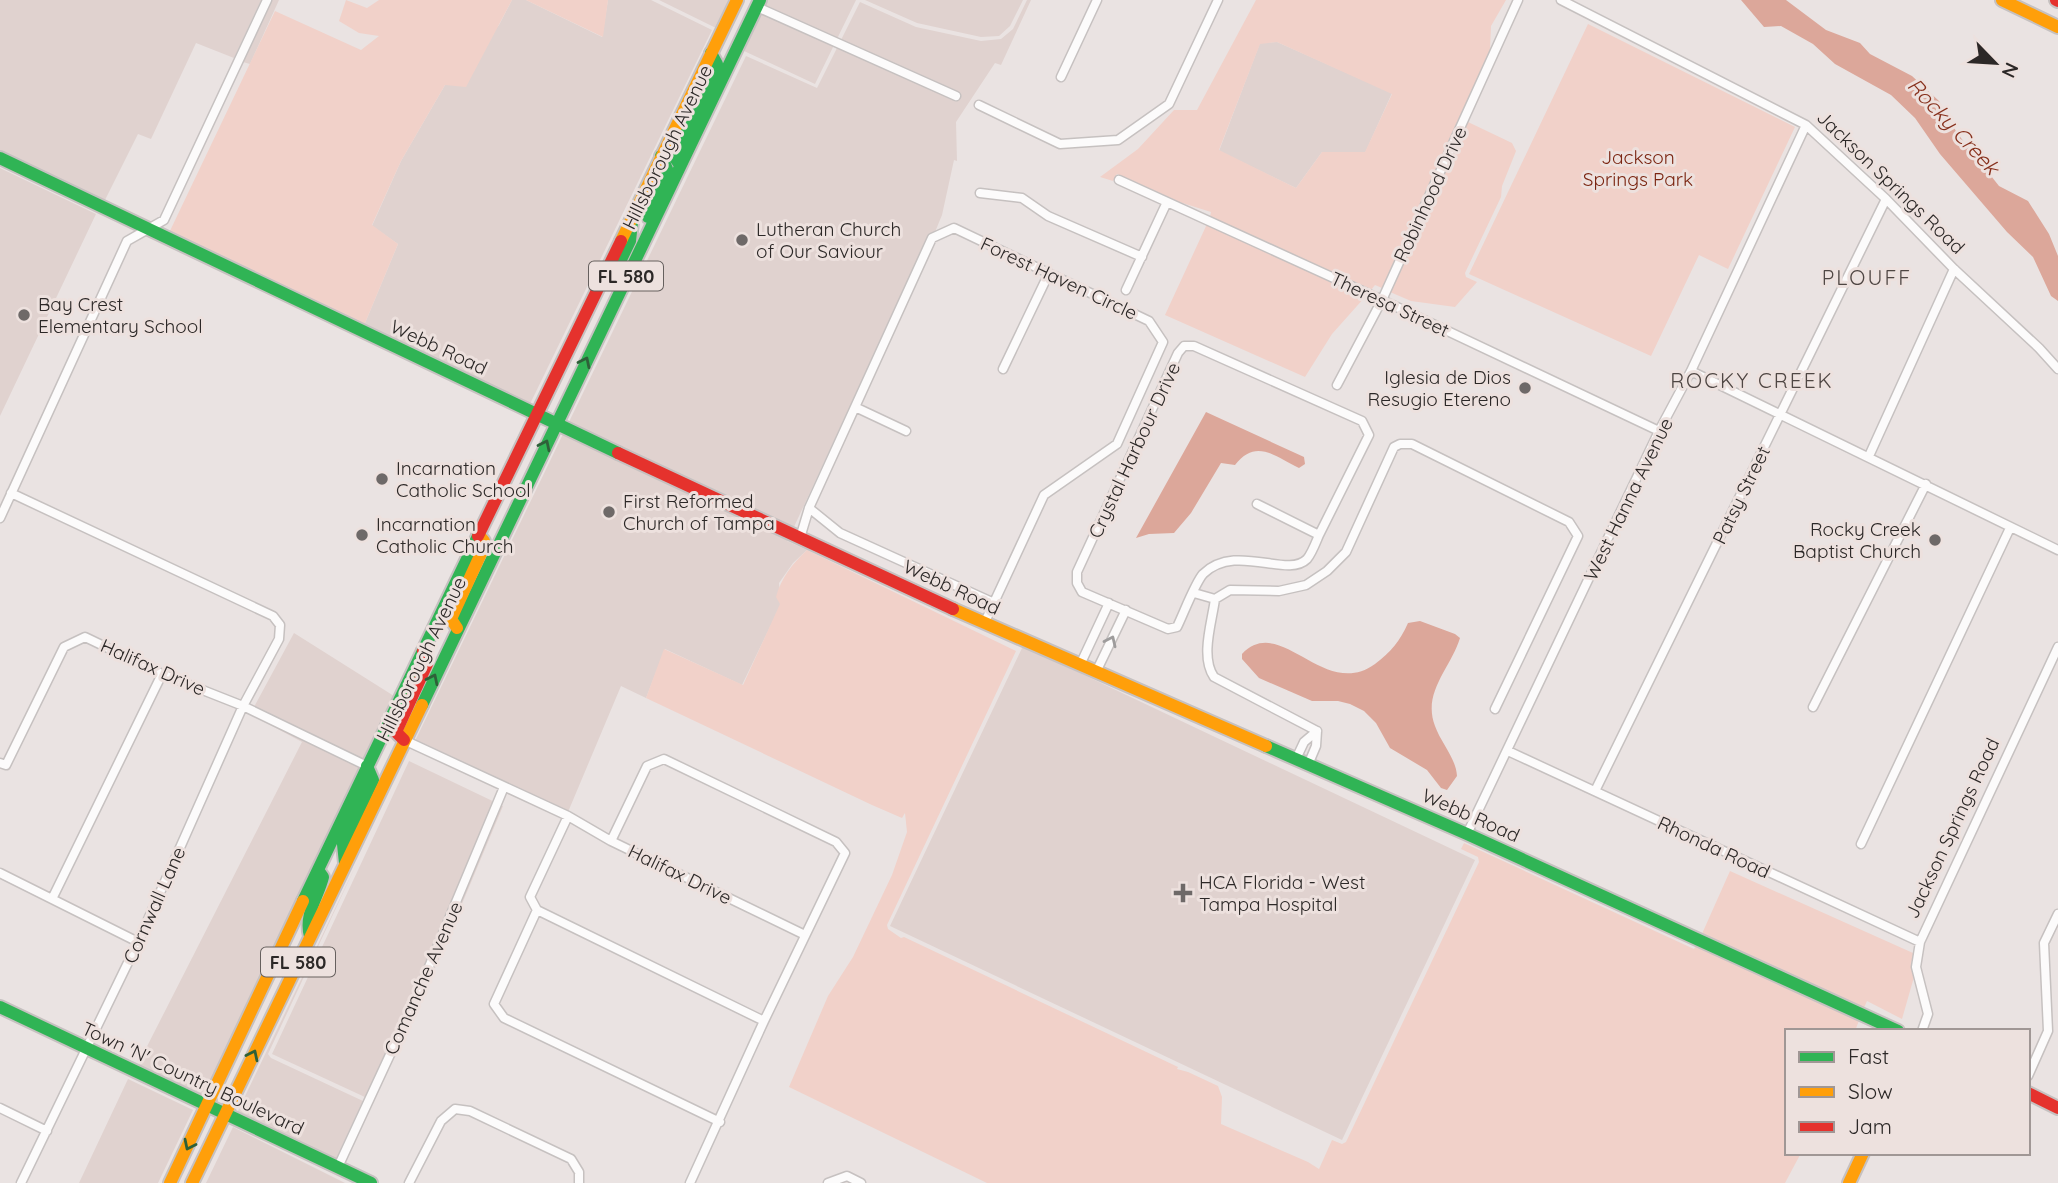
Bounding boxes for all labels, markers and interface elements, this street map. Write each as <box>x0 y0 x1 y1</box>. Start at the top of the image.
north arrow <box>1960 28 2030 98</box>
text: N <box>1997 59 2024 82</box>
street label: Hillsborough Avenue <box>617 61 717 233</box>
water label: Rocky Creek <box>1903 72 2007 181</box>
street label: Jackson Springs Road <box>1812 105 1970 259</box>
street label: Robinhood Drive <box>1388 122 1472 266</box>
park label: Jackson Springs Park <box>1583 145 1693 191</box>
place label: Lutheran Church of Our Saviour <box>756 217 901 263</box>
street label: Forest Haven Circle <box>977 231 1141 325</box>
marker: Lutheran Church of Our Saviour <box>734 232 750 248</box>
road number: FL 580 <box>589 262 663 290</box>
district label: PLOUFF <box>1822 264 1912 290</box>
street label: Theresa Street <box>1327 266 1453 342</box>
place label: Bay Crest Elementary School <box>38 292 203 338</box>
marker: Bay Crest Elementary School <box>16 307 32 323</box>
street label: Webb Road <box>387 314 491 380</box>
one-way arrow <box>577 357 591 369</box>
street label: Crystal Harbour Drive <box>1083 358 1185 542</box>
place label: Iglesia de Dios Resugio Etereno <box>1368 365 1511 411</box>
district label: ROCKY CREEK <box>1670 367 1834 393</box>
marker: Iglesia de Dios Resugio Etereno <box>1517 380 1533 396</box>
street label: West Hanna Avenue <box>1578 414 1678 584</box>
one-way arrow <box>537 440 551 452</box>
street label: Patsy Street <box>1707 442 1775 548</box>
place label: Incarnation Catholic School <box>396 456 531 502</box>
marker: Incarnation Catholic School <box>374 471 390 487</box>
place label: First Reformed Church of Tampa <box>623 489 775 535</box>
marker: First Reformed Church of Tampa <box>601 504 617 520</box>
place label: Incarnation Catholic Church <box>376 512 514 558</box>
place label: Rocky Creek Baptist Church <box>1793 517 1921 563</box>
marker: Incarnation Catholic Church <box>354 527 370 543</box>
marker: Rocky Creek Baptist Church <box>1927 532 1943 548</box>
street label: Webb Road <box>900 554 1004 620</box>
street label: Hillsborough Avenue <box>371 573 471 745</box>
street label: Halifax Drive <box>97 633 209 701</box>
one-way arrow <box>1103 636 1117 649</box>
one-way arrow <box>425 674 439 686</box>
street label: Jackson Springs Road <box>1900 734 2004 922</box>
street label: Webb Road <box>1419 783 1523 847</box>
street label: Rhonda Road <box>1654 810 1774 884</box>
street label: Halifax Drive <box>624 839 736 909</box>
street label: Cornwall Lane <box>118 843 190 967</box>
place label: HCA Florida - West Tampa Hospital <box>1199 870 1365 916</box>
marker: HCA Florida - West Tampa Hospital <box>1173 883 1193 903</box>
street label: Comanche Avenue <box>378 898 468 1058</box>
road number: FL 580 <box>261 947 335 976</box>
street label: Town 'N' Country Boulevard <box>78 1016 308 1140</box>
legend <box>1785 1029 2030 1155</box>
text: Fast <box>1848 1043 1889 1069</box>
one-way arrow <box>245 1050 259 1062</box>
text: Slow <box>1848 1078 1893 1104</box>
text: Jam <box>1848 1113 1892 1139</box>
one-way arrow <box>183 1138 197 1150</box>

